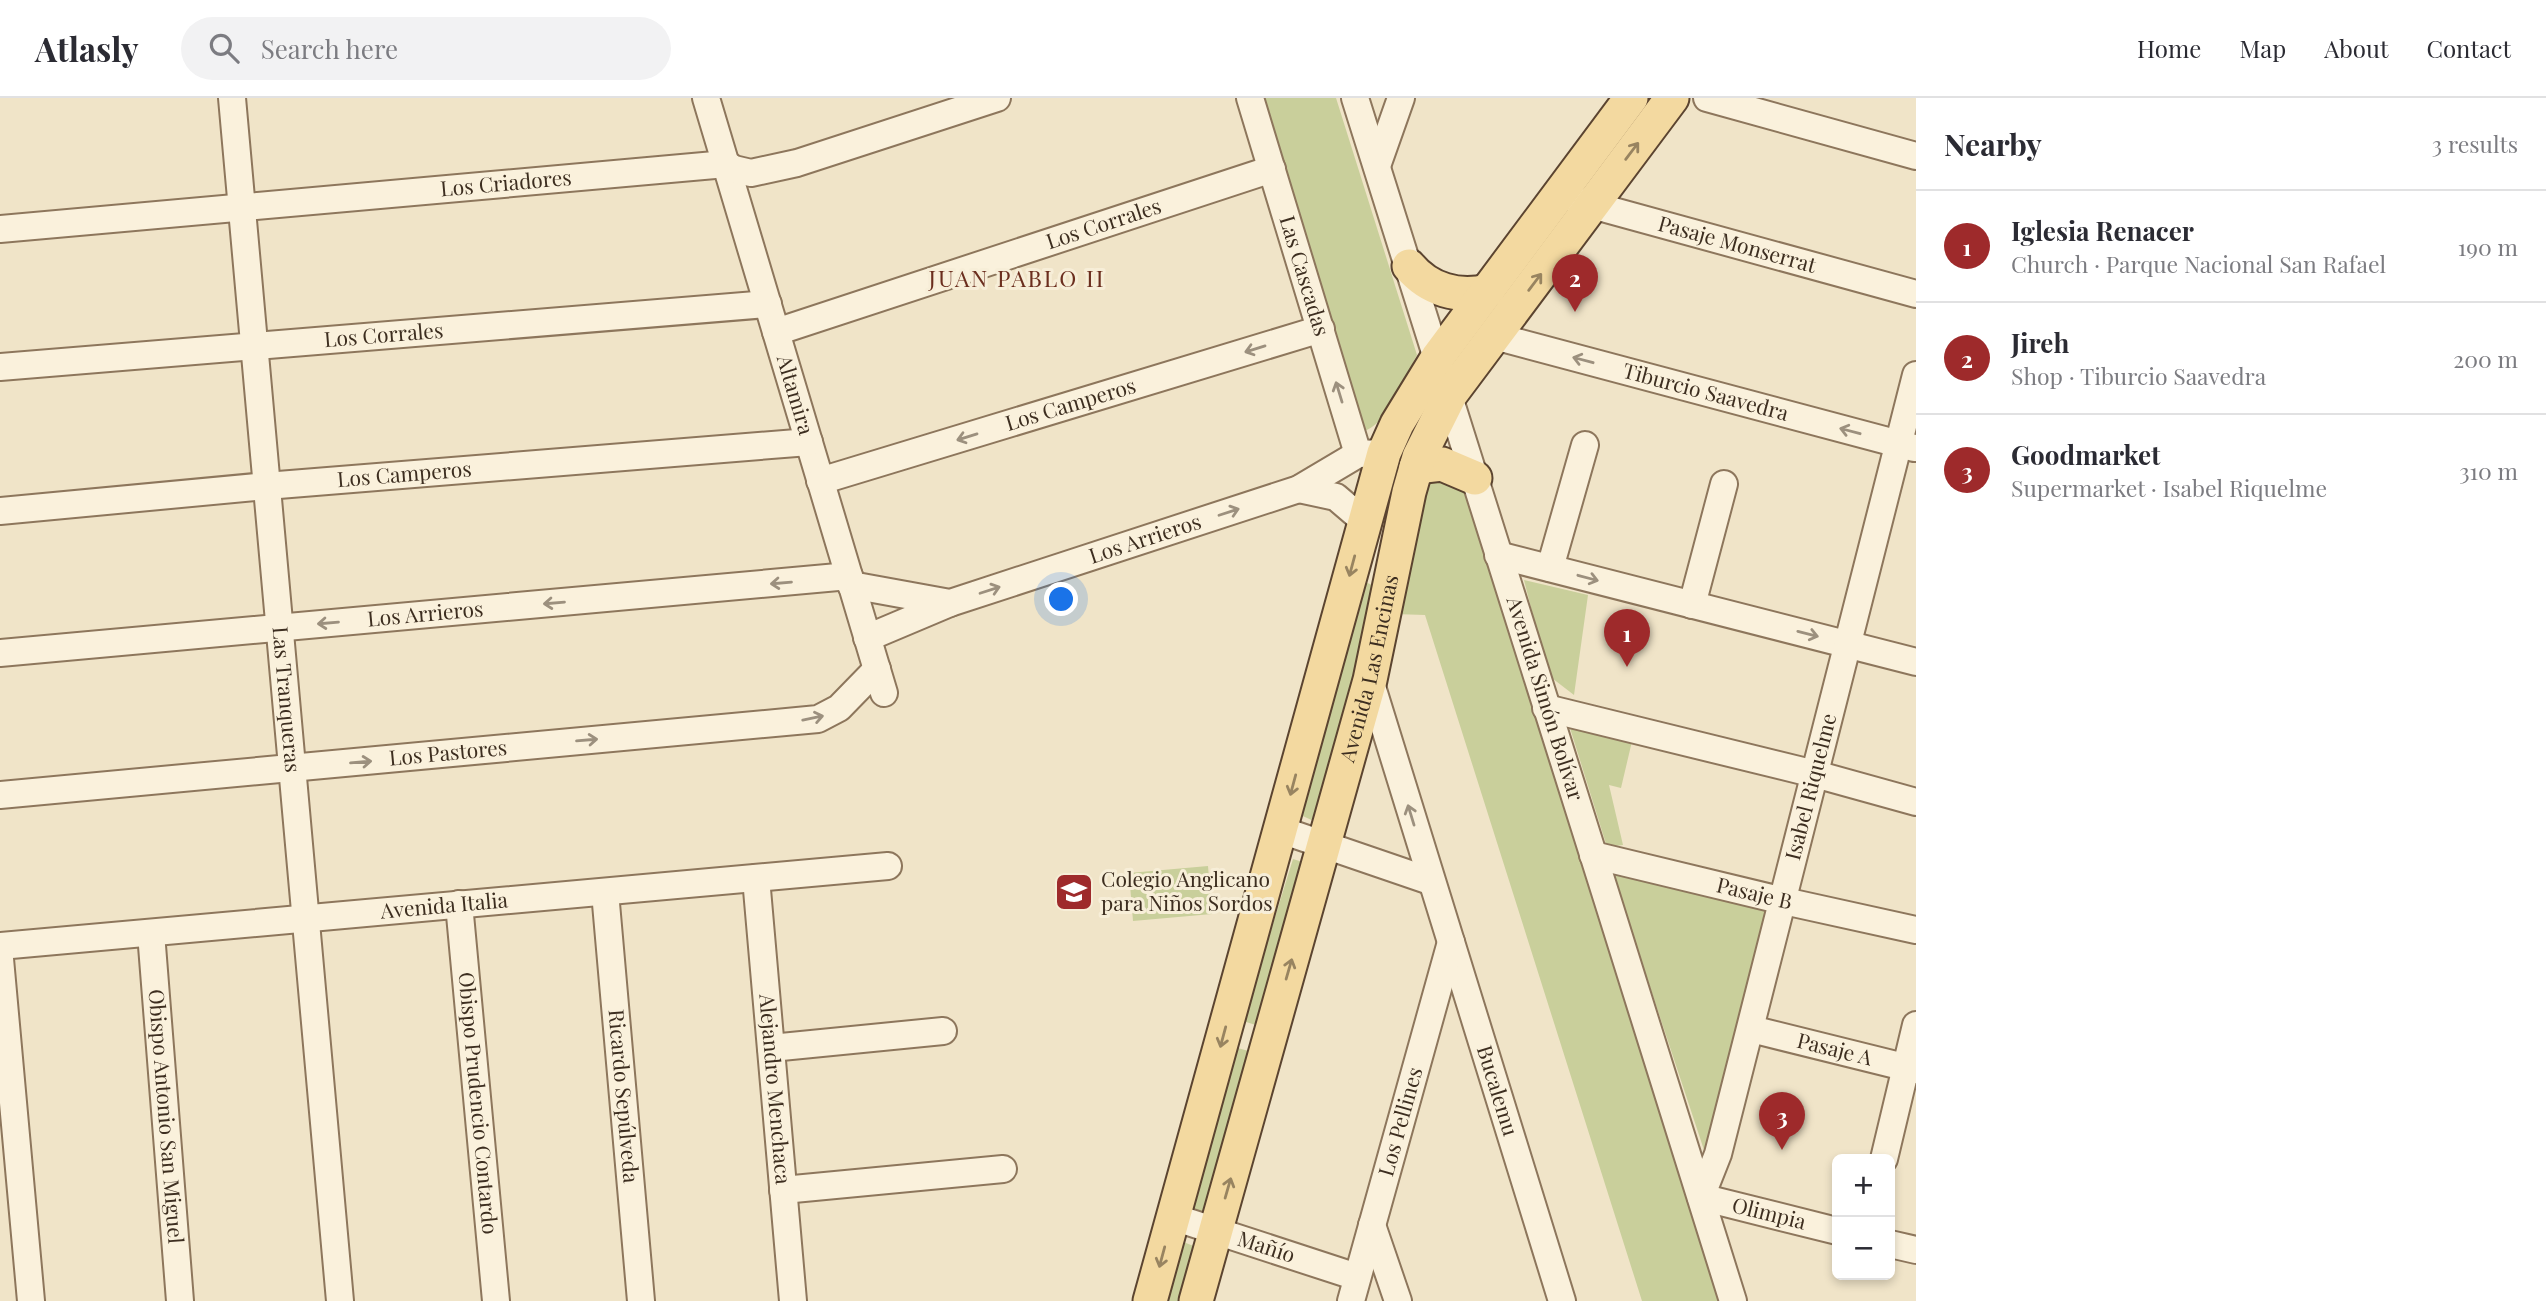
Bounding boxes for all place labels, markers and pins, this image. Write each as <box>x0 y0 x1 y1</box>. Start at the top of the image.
pin: 2 <box>1552 254 1598 312</box>
pin: 1 <box>1604 609 1650 667</box>
place label: Colegio Anglicano para Niños Sordos <box>1101 864 1273 916</box>
school or university icon: Colegio Anglicano para Niños Sordos <box>1053 871 1095 913</box>
pin: 3 <box>1759 1092 1805 1150</box>

